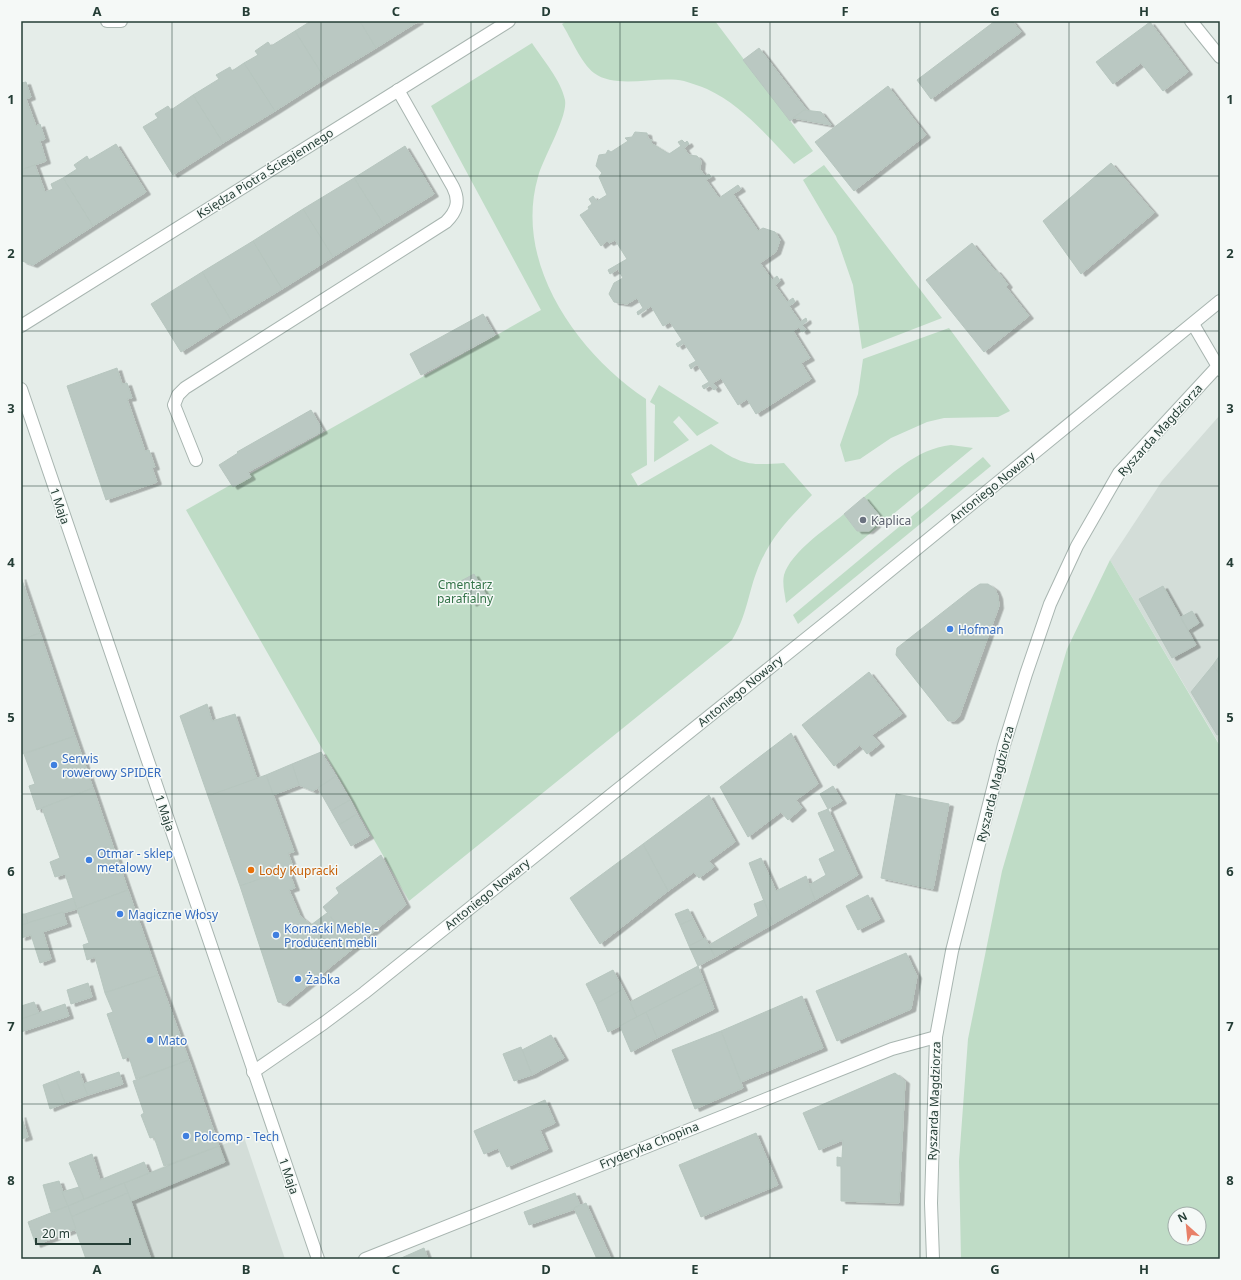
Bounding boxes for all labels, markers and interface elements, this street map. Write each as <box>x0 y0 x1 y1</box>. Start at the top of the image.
text: A <box>93 2 102 20</box>
text: B <box>242 2 250 20</box>
text: C <box>392 2 400 20</box>
text: D <box>541 2 551 20</box>
text: E <box>691 2 699 20</box>
text: F <box>841 2 849 20</box>
text: G <box>990 2 1000 20</box>
text: H <box>1139 2 1149 20</box>
text: 1 <box>7 90 15 108</box>
text: 1 <box>1226 90 1234 108</box>
street label: Księdza Piotra Ściegiennego <box>193 124 337 222</box>
text: 2 <box>7 244 15 262</box>
text: 2 <box>1226 244 1234 262</box>
street label: Ryszarda Magdziorza <box>1114 380 1206 480</box>
text: 3 <box>7 399 15 417</box>
text: 3 <box>1226 399 1234 417</box>
street label: Antoniego Nowary <box>946 447 1039 527</box>
street label: 1 Maja <box>46 486 74 526</box>
place label: Kaplica <box>871 512 911 529</box>
marker: Kaplica <box>858 515 868 525</box>
text: 4 <box>7 553 15 571</box>
text: 4 <box>1226 553 1234 571</box>
park label: Cmentarz parafialny <box>437 576 494 607</box>
place label: Hofman <box>958 621 1004 638</box>
marker: Hofman <box>945 624 955 634</box>
street label: Antoniego Nowary <box>694 651 787 731</box>
text: 5 <box>7 708 15 726</box>
text: 5 <box>1226 708 1234 726</box>
street label: Ryszarda Magdziorza <box>972 724 1018 844</box>
place label: Serwis rowerowy SPIDER <box>62 750 162 781</box>
marker: Serwis rowerowy SPIDER <box>49 760 59 770</box>
street label: 1 Maja <box>151 793 179 833</box>
place label: Otmar - sklep metalowy <box>97 845 173 876</box>
street label: Antoniego Nowary <box>441 854 534 934</box>
marker: Otmar - sklep metalowy <box>84 855 94 865</box>
text: 6 <box>7 862 15 880</box>
place label: Lody Kupracki <box>259 862 338 879</box>
text: 6 <box>1226 862 1234 880</box>
marker: Lody Kupracki <box>246 865 256 875</box>
place label: Magiczne Włosy <box>128 906 219 923</box>
marker: Magiczne Włosy <box>115 909 125 919</box>
place label: Kornacki Meble - Producent mebli <box>284 920 378 951</box>
marker: Kornacki Meble - Producent mebli <box>271 930 281 940</box>
place label: Żabka <box>306 971 340 988</box>
marker: Żabka <box>293 974 303 984</box>
text: 7 <box>7 1017 15 1035</box>
text: 7 <box>1226 1017 1234 1035</box>
place label: Mato <box>158 1032 187 1049</box>
marker: Mato <box>145 1035 155 1045</box>
street label: Ryszarda Magdziorza <box>923 1041 945 1161</box>
street label: Fryderyka Chopina <box>597 1117 701 1173</box>
place label: Polcomp - Tech <box>194 1128 279 1145</box>
marker: Polcomp - Tech <box>181 1131 191 1141</box>
street label: 1 Maja <box>275 1156 303 1196</box>
text: 8 <box>7 1171 15 1189</box>
text: 8 <box>1226 1171 1234 1189</box>
north arrow <box>1167 1206 1207 1246</box>
text: N <box>1175 1208 1190 1225</box>
scale bar <box>36 1220 130 1246</box>
text: 20 m <box>42 1225 70 1242</box>
text: A <box>93 1260 102 1278</box>
text: B <box>242 1260 250 1278</box>
text: C <box>392 1260 400 1278</box>
text: D <box>541 1260 551 1278</box>
text: E <box>691 1260 699 1278</box>
text: F <box>841 1260 849 1278</box>
text: G <box>990 1260 1000 1278</box>
text: H <box>1139 1260 1149 1278</box>

